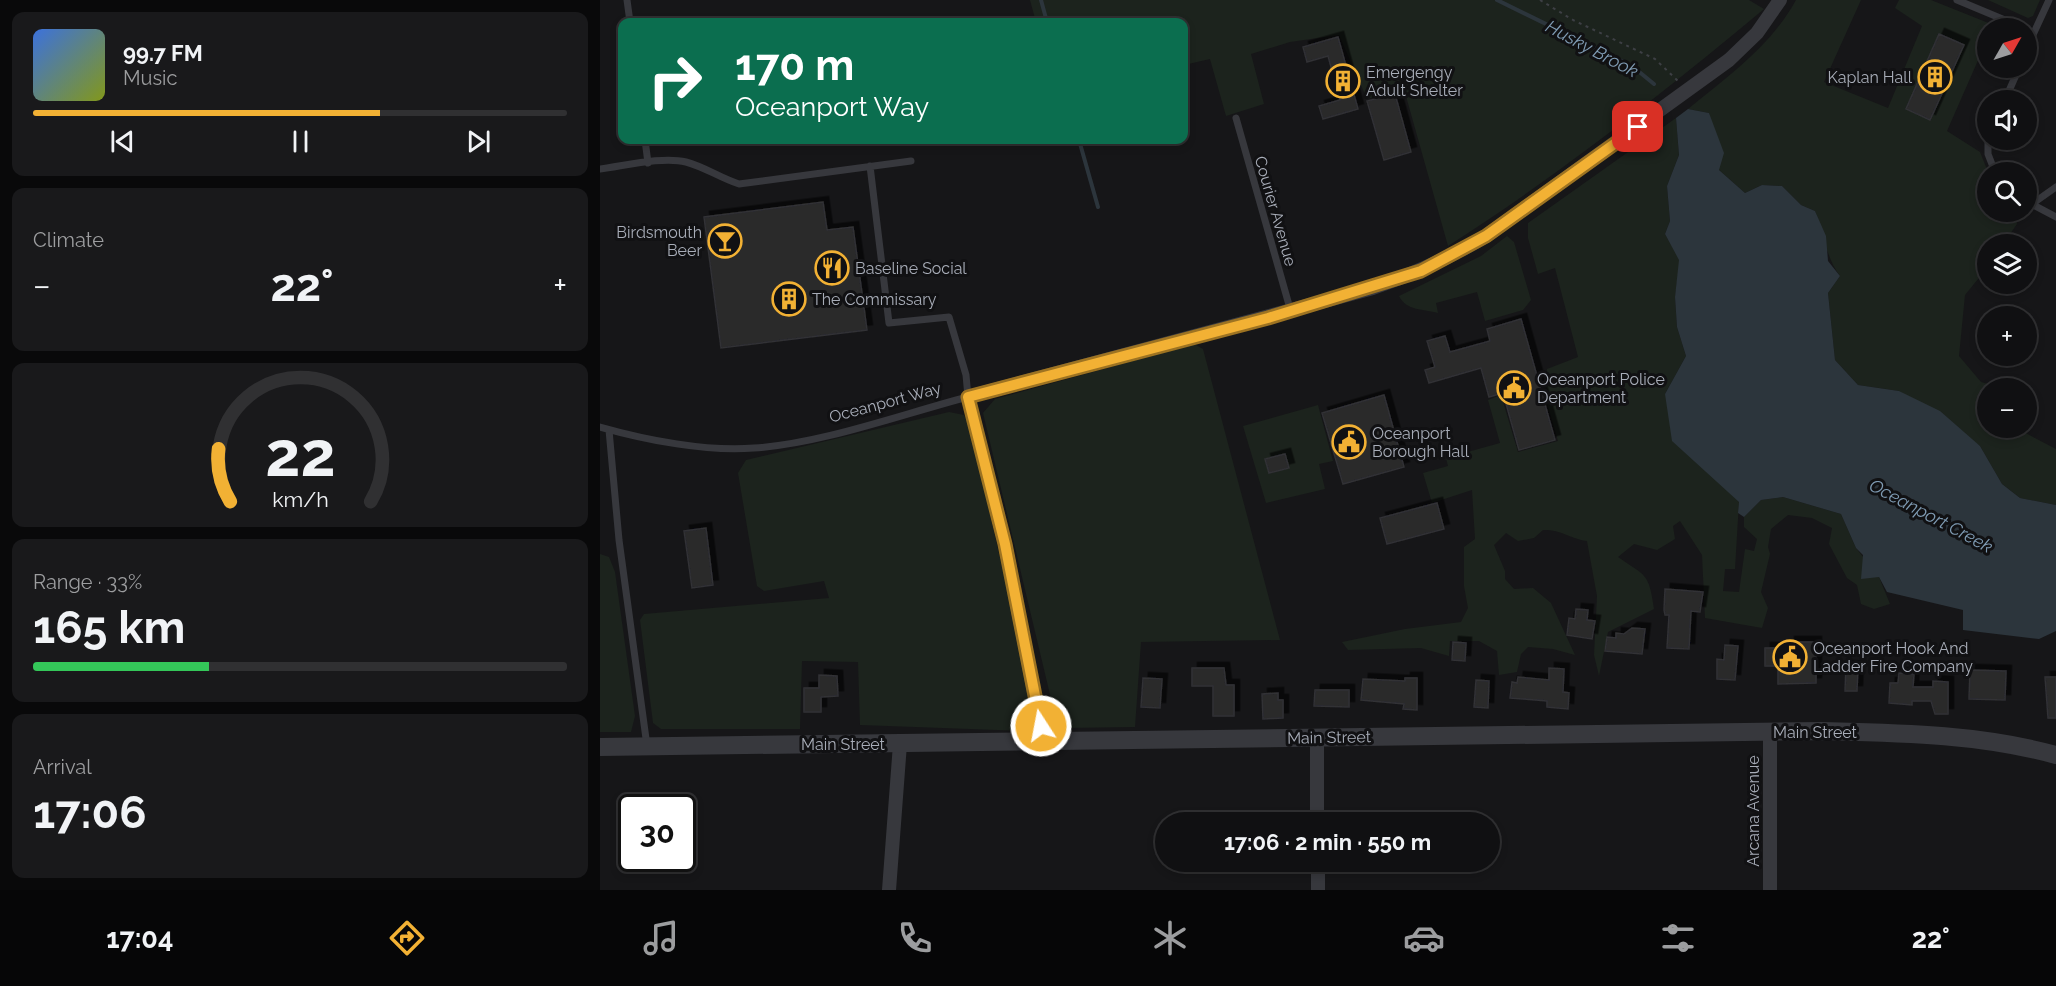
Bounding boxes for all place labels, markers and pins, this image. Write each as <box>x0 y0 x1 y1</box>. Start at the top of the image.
building icon: Kaplan Hall <box>1917 59 1953 95</box>
building icon: Emergengy Adult Shelter <box>1325 63 1361 99</box>
place label: Emergengy Adult Shelter <box>1366 63 1463 100</box>
place label: Kaplan Hall <box>1827 68 1913 87</box>
pin <box>1612 101 1663 152</box>
place label: Birdsmouth Beer <box>616 223 702 260</box>
bar icon: Birdsmouth Beer <box>707 223 743 259</box>
restaurant icon: Baseline Social <box>814 250 850 286</box>
place label: Baseline Social <box>855 259 967 278</box>
building icon: The Commissary <box>771 281 807 317</box>
place label: The Commissary <box>812 290 937 309</box>
public building icon: Oceanport Police Department <box>1496 370 1532 406</box>
place label: Oceanport Police Department <box>1537 370 1665 407</box>
public building icon: Oceanport Borough Hall <box>1331 424 1367 460</box>
place label: Oceanport Borough Hall <box>1372 424 1470 461</box>
public building icon: Oceanport Hook And Ladder Fire Company <box>1772 639 1808 675</box>
place label: Oceanport Hook And Ladder Fire Company <box>1813 639 1973 676</box>

